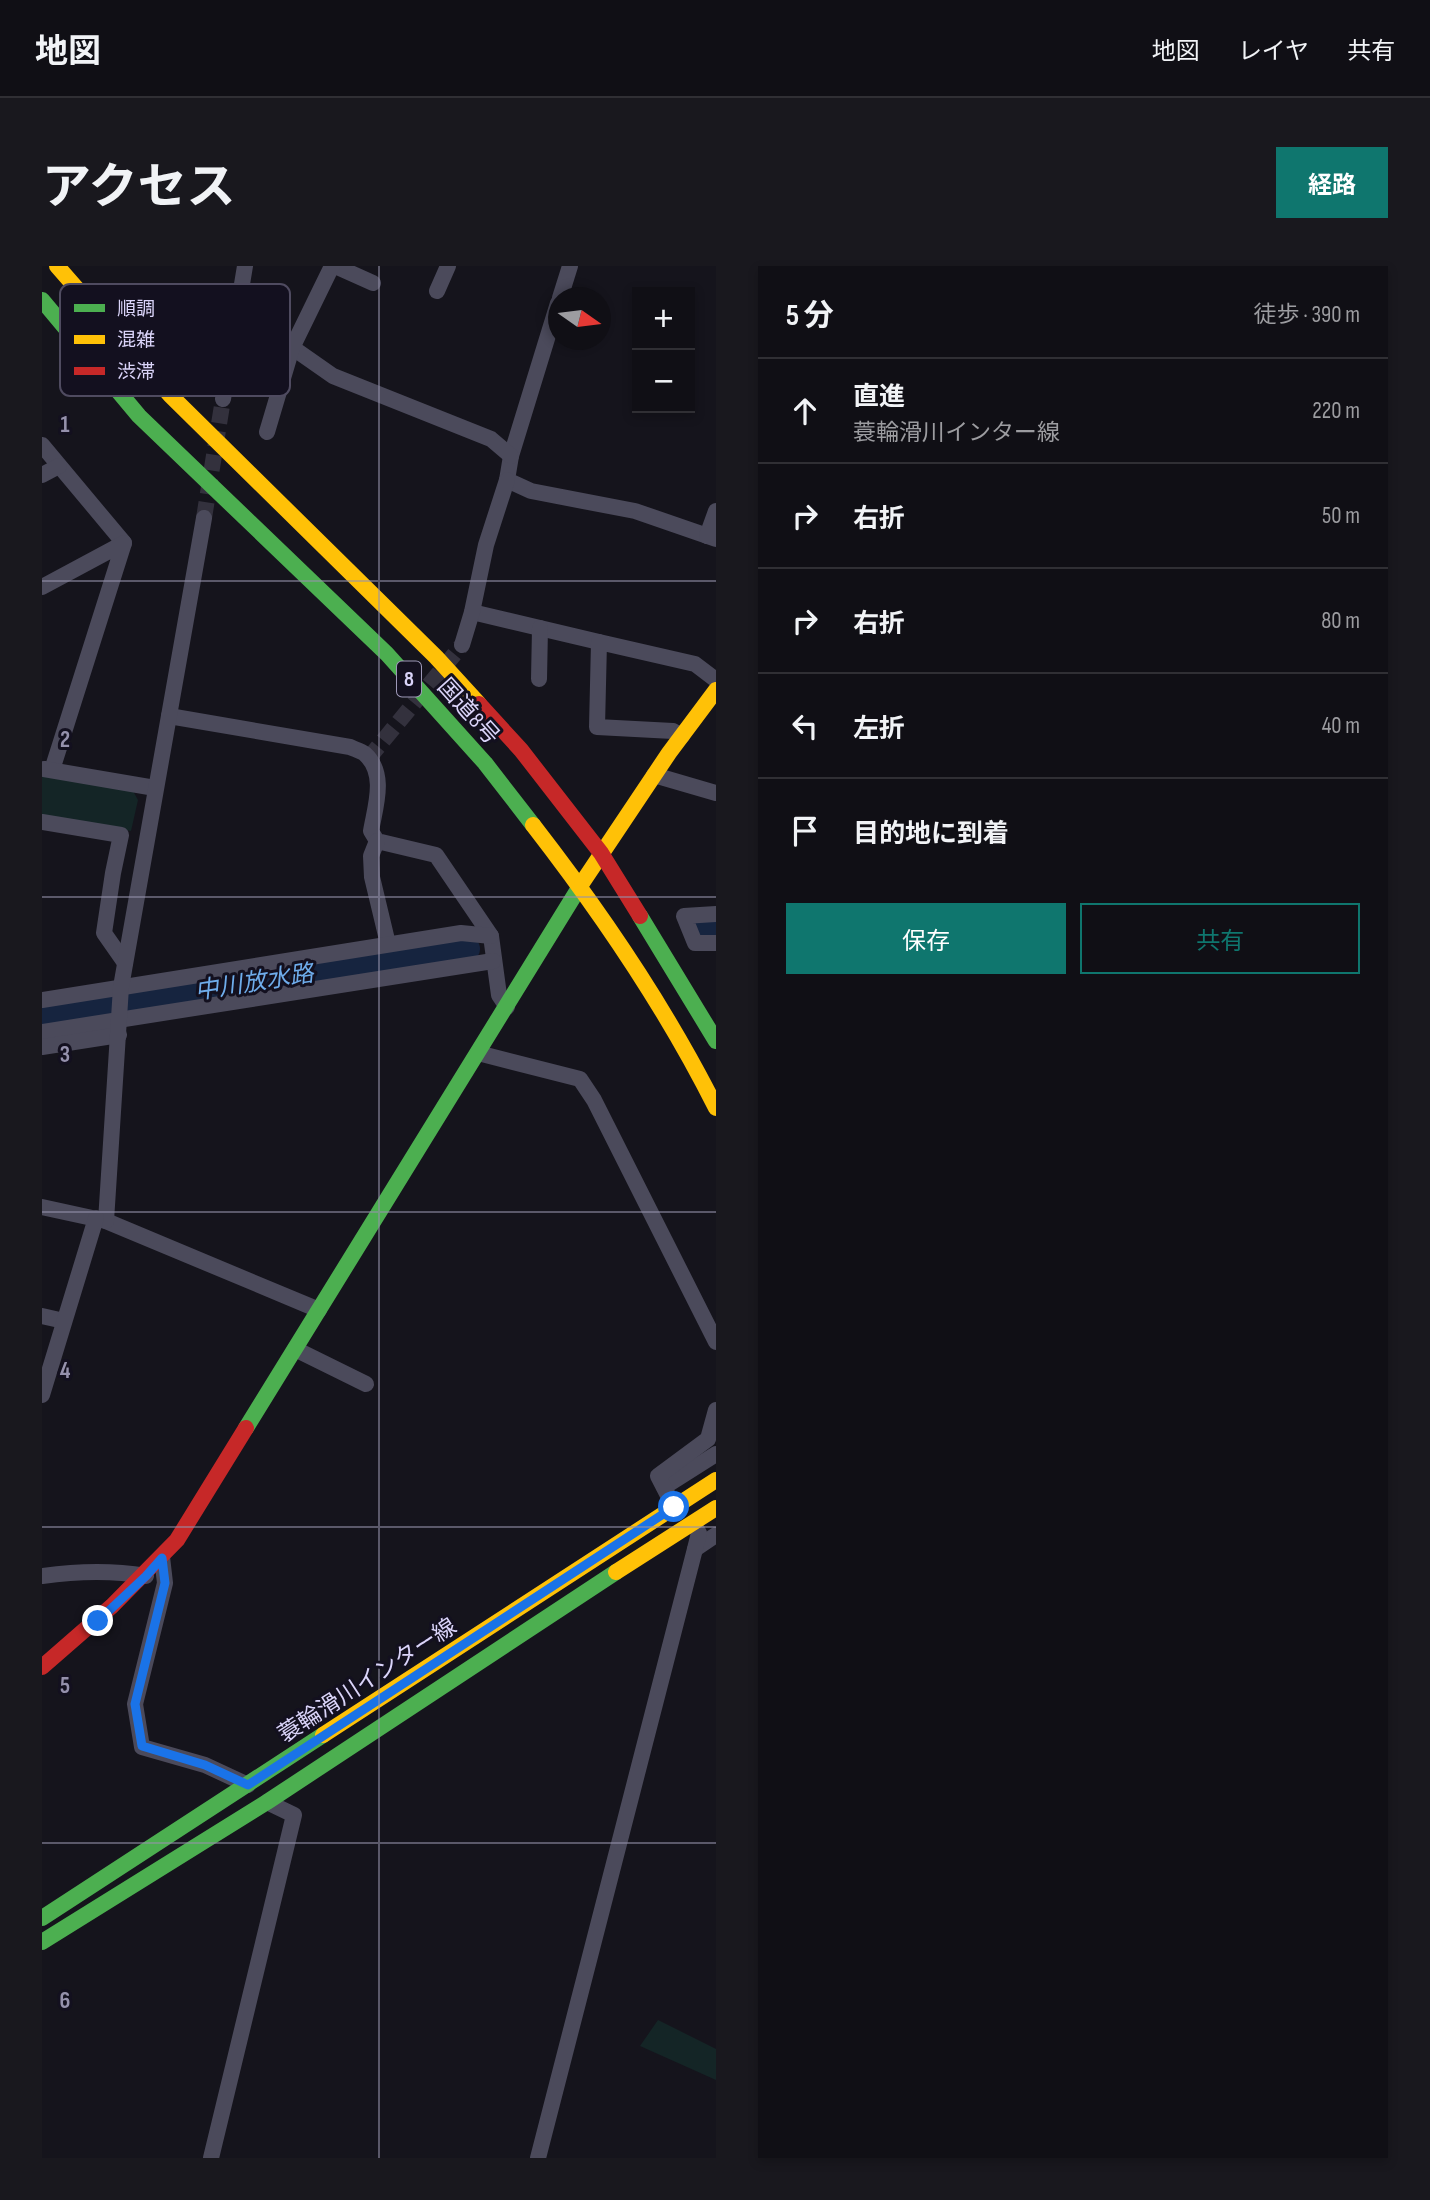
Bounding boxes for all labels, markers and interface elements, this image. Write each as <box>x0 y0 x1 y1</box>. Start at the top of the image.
text: 地図 <box>35 32 101 72</box>
text: 地図 <box>1152 37 1200 66</box>
text: レイヤ <box>1238 37 1309 66</box>
text: 共有 <box>1347 37 1395 66</box>
button: 経路 <box>1276 147 1388 218</box>
text: アクセス <box>42 159 236 218</box>
legend <box>60 284 290 396</box>
north arrow <box>548 287 611 350</box>
map controls <box>632 287 695 413</box>
button: + <box>632 287 695 350</box>
text: 順調 <box>117 298 155 321</box>
text: 5 分 <box>786 298 834 334</box>
text: 徒歩 · 390 m <box>1254 301 1360 329</box>
text: 混雑 <box>117 329 155 352</box>
button: − <box>632 350 695 413</box>
text: 渋滞 <box>117 361 155 384</box>
text: 直進 <box>853 382 905 413</box>
icon: ahead <box>786 392 824 430</box>
text: 220 m <box>1312 397 1360 425</box>
text: 1 <box>60 411 70 439</box>
text: 蓑輪滑川インター線 <box>853 419 1060 447</box>
icon: right <box>786 497 824 535</box>
text: 50 m <box>1322 502 1360 530</box>
text: 右折 <box>853 504 905 535</box>
icon: right <box>786 602 824 640</box>
text: 80 m <box>1321 607 1360 635</box>
text: 右折 <box>853 609 905 640</box>
road number: 8 <box>397 662 421 696</box>
street label: 国道8号 <box>431 673 505 750</box>
icon: left <box>786 707 824 745</box>
text: 40 m <box>1322 712 1360 740</box>
text: 左折 <box>853 714 905 745</box>
text: 2 <box>60 726 70 754</box>
icon: arrive <box>786 812 824 850</box>
text: 目的地に到着 <box>853 819 1009 850</box>
button: 保存 <box>786 903 1066 974</box>
button: 共有 <box>1080 903 1360 974</box>
water label: 中川放水路 <box>193 958 318 1006</box>
text: 3 <box>60 1041 70 1069</box>
text: 4 <box>60 1357 71 1385</box>
route start <box>658 1491 689 1522</box>
route end <box>82 1605 113 1636</box>
street label: 蓑輪滑川インター線 <box>273 1613 462 1749</box>
text: 5 <box>60 1672 70 1700</box>
text: 6 <box>60 1987 70 2015</box>

